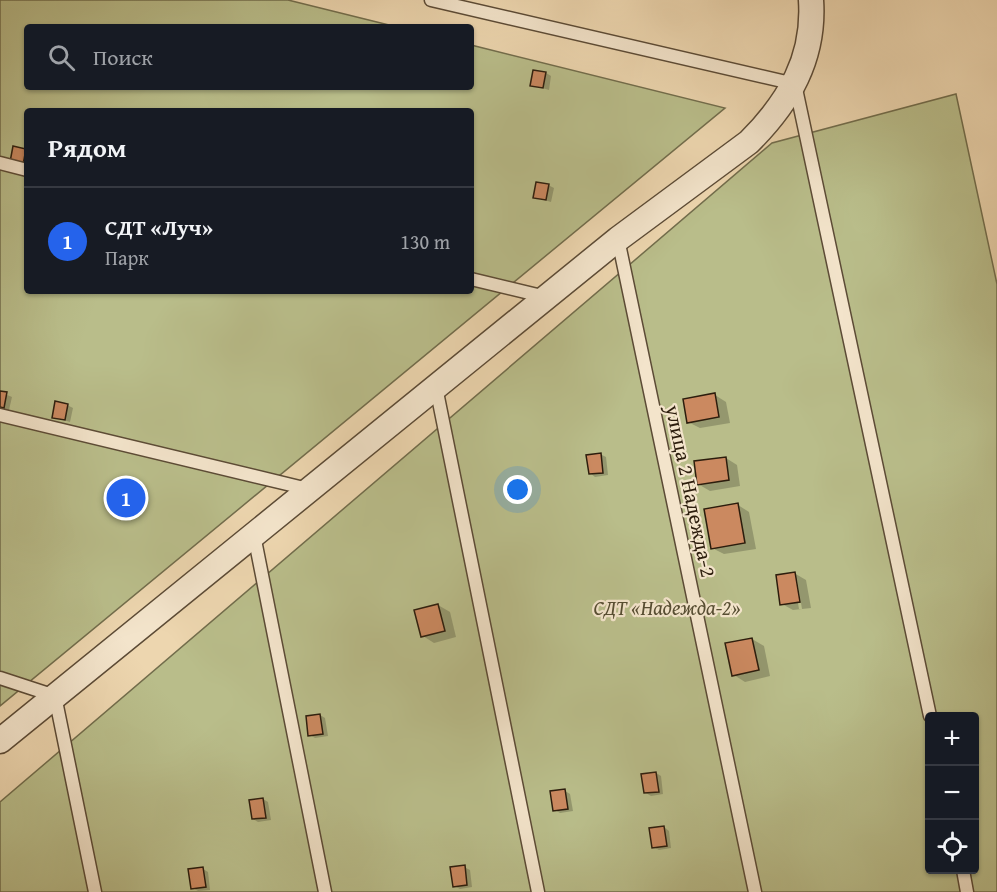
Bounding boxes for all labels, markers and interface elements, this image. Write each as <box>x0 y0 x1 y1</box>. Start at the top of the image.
search box <box>24 24 474 90</box>
icon: search <box>45 41 78 74</box>
text: Поиск <box>93 41 153 73</box>
text: Рядом <box>48 128 126 167</box>
text: СДТ «Луч» <box>105 211 213 243</box>
text: 1 <box>62 227 73 256</box>
text: 130 m <box>400 227 450 256</box>
text: Парк <box>105 243 149 272</box>
street label: улица 2 Надежда-2 <box>657 401 724 580</box>
your location <box>503 475 532 504</box>
pin: 1 <box>106 476 146 520</box>
park label: СДТ «Надежда-2» <box>593 592 741 623</box>
map controls <box>925 712 979 874</box>
button: + <box>925 712 979 766</box>
button: − <box>925 766 979 820</box>
button: locate <box>925 820 979 874</box>

